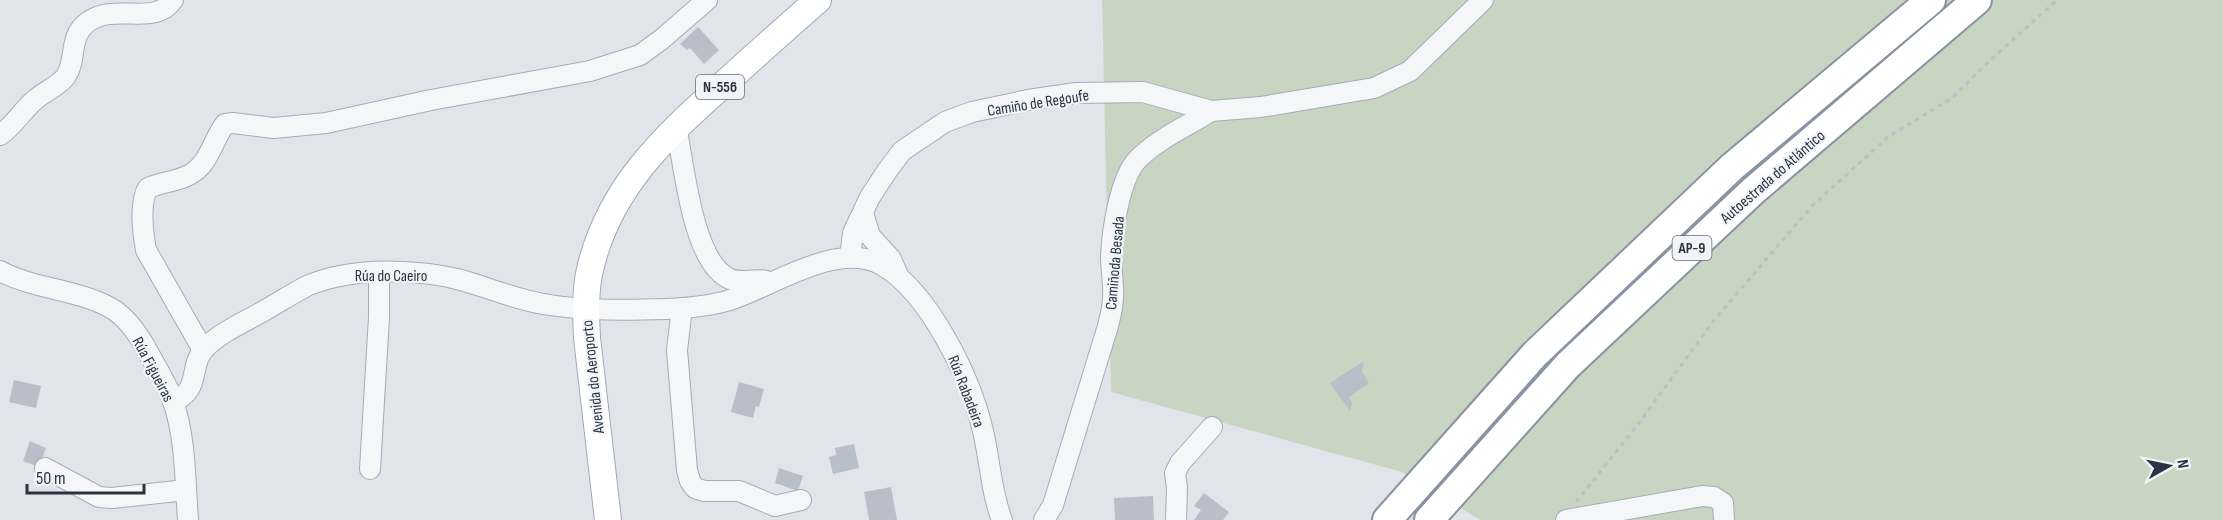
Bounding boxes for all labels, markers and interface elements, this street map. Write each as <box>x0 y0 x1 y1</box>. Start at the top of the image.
road number: N-556 <box>696 75 744 99</box>
street label: Camiño de Regoufe <box>986 86 1090 121</box>
street label: Autoestrada do Atlántico <box>1716 127 1829 228</box>
street label: Camiñoda Besada <box>1102 215 1129 311</box>
road number: AP-9 <box>1672 236 1712 260</box>
street label: Rúa do Caeiro <box>355 267 427 286</box>
street label: Avenida do Aeroporto <box>578 319 609 436</box>
street label: Rúa Figueiras <box>128 334 178 406</box>
street label: Rúa Rabadeira <box>943 353 988 430</box>
north arrow <box>2139 436 2199 496</box>
scale bar <box>27 457 144 495</box>
text: N <box>2172 458 2192 470</box>
text: 50 m <box>36 468 66 489</box>

